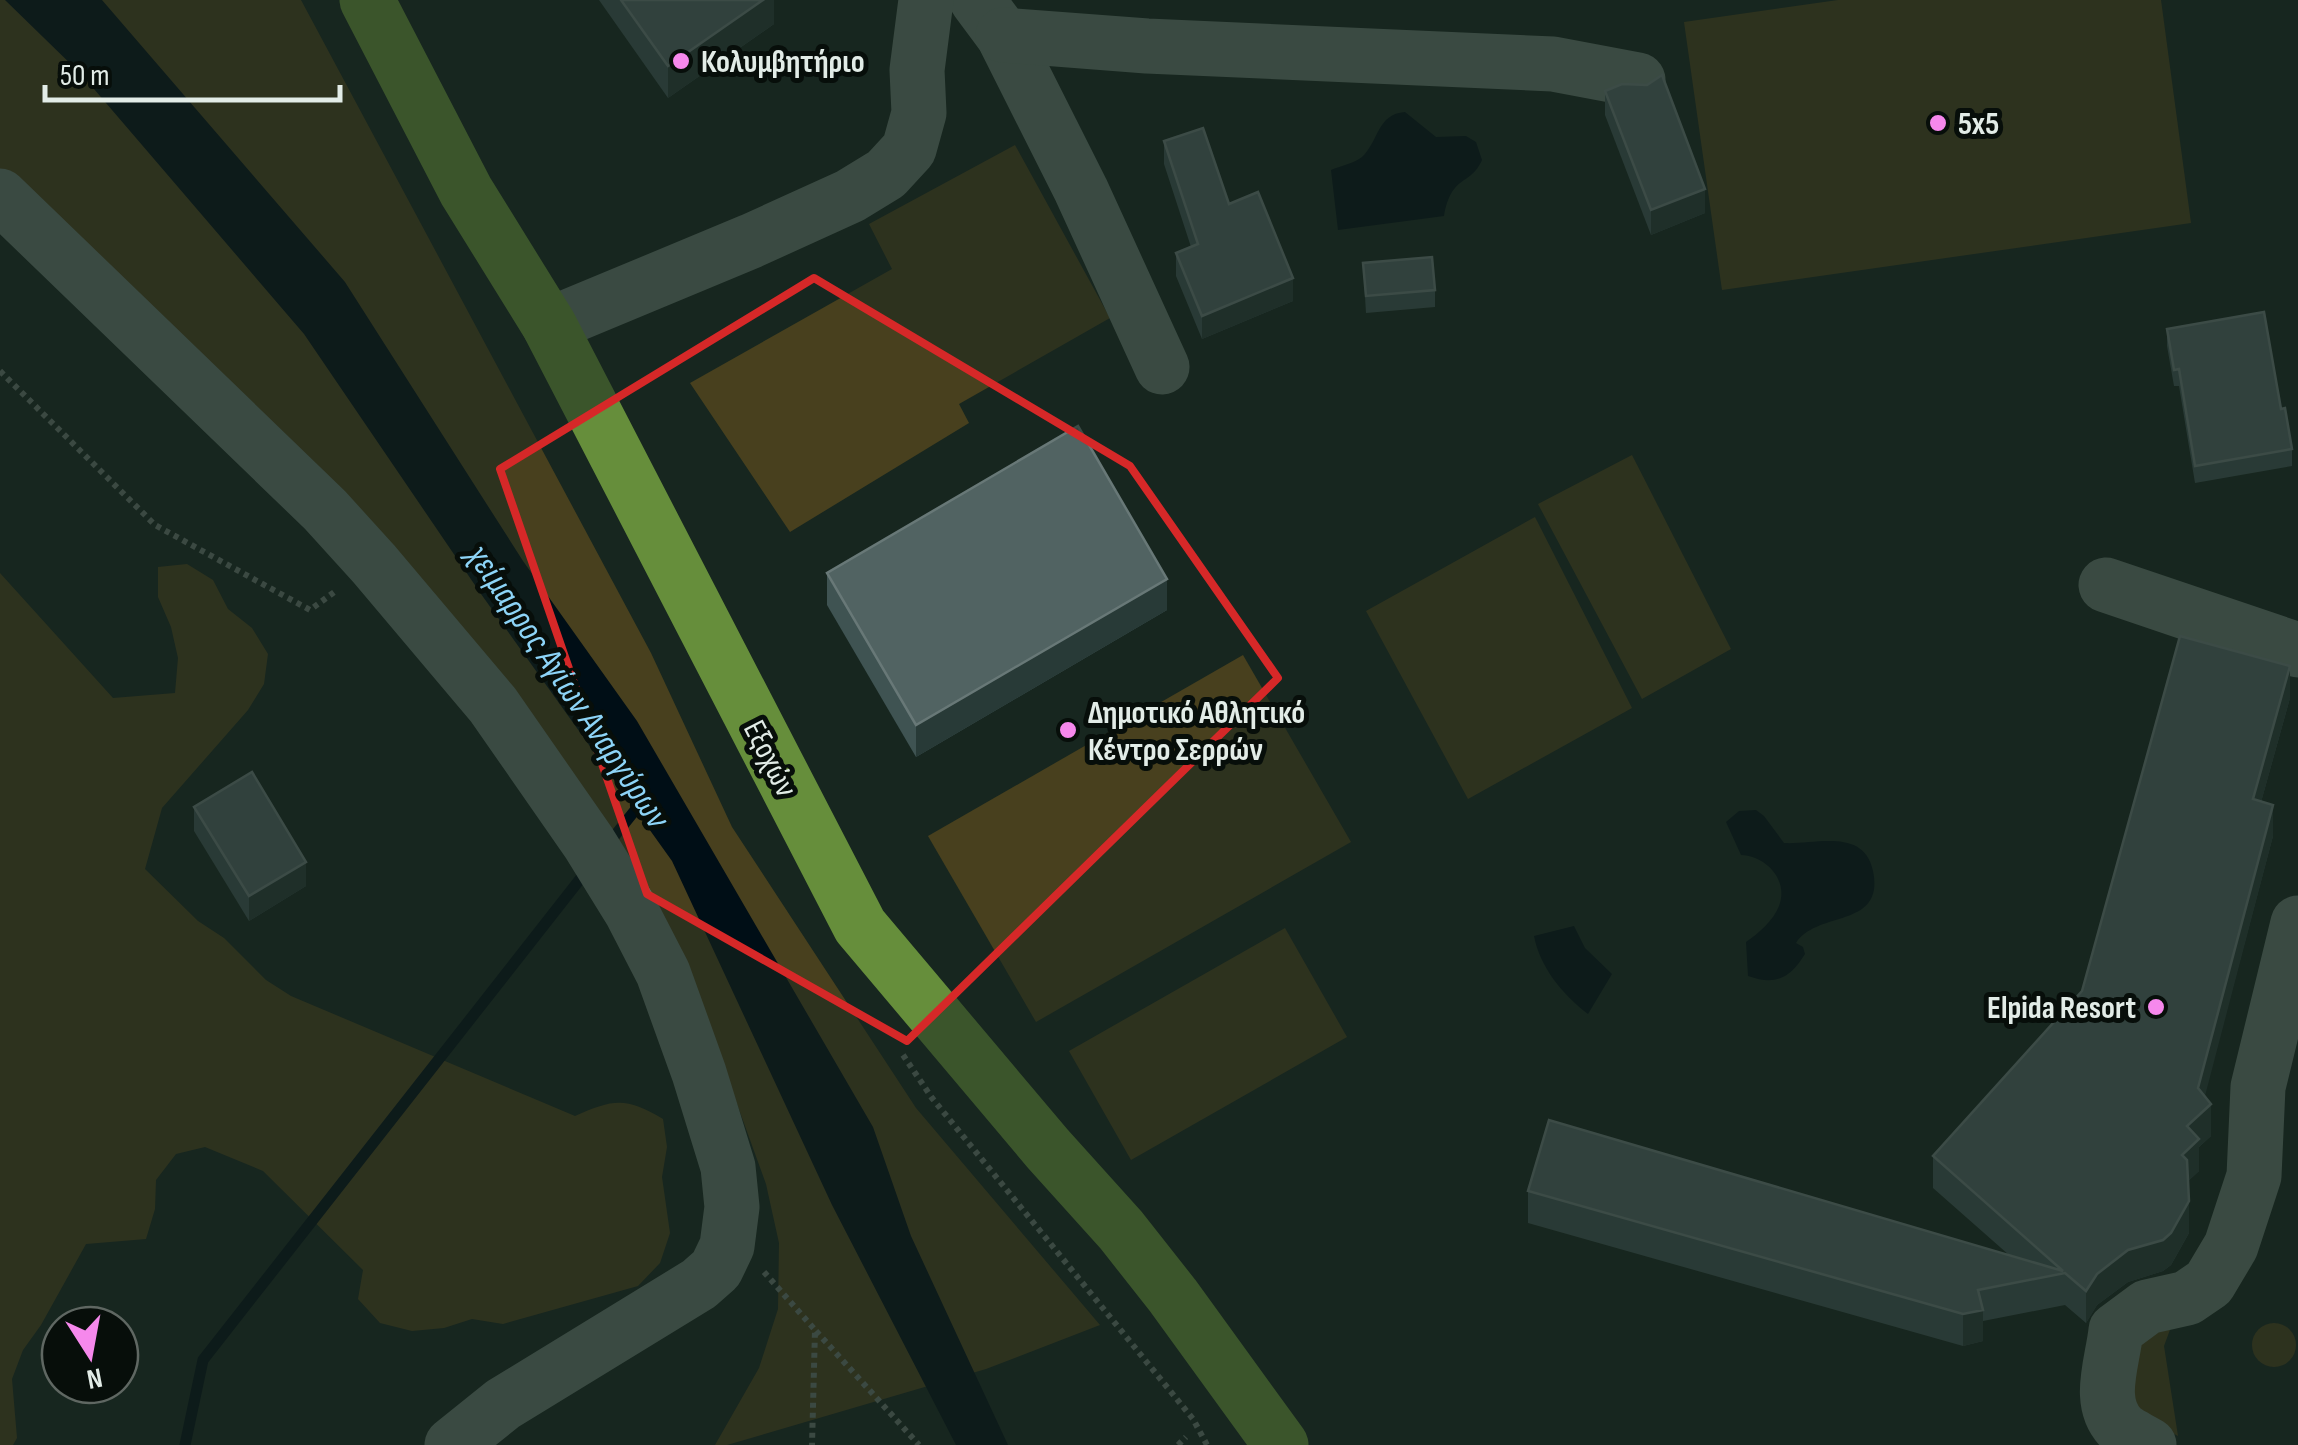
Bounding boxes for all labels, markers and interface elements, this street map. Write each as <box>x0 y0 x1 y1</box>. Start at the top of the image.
scale bar <box>45 40 340 102</box>
place label: Κολυμβητήριο <box>701 43 865 82</box>
marker: Κολυμβητήριο <box>670 50 692 72</box>
text: 50 m <box>60 58 109 94</box>
place label: 5x5 <box>1958 105 1999 144</box>
marker: 5x5 <box>1927 112 1949 134</box>
water label: χείμαρρος Αγίων Αναργύρων <box>456 535 679 838</box>
place label: Δημοτικό Αθλητικό Κέντρο Σερρών <box>1088 694 1305 770</box>
street label: Εξοχών <box>734 714 805 803</box>
marker: Δημοτικό Αθλητικό Κέντρο Σερρών <box>1057 719 1079 741</box>
place label: Elpida Resort <box>1987 989 2136 1028</box>
marker: Elpida Resort <box>2145 996 2167 1018</box>
north arrow <box>40 1305 140 1405</box>
text: N <box>84 1360 105 1396</box>

